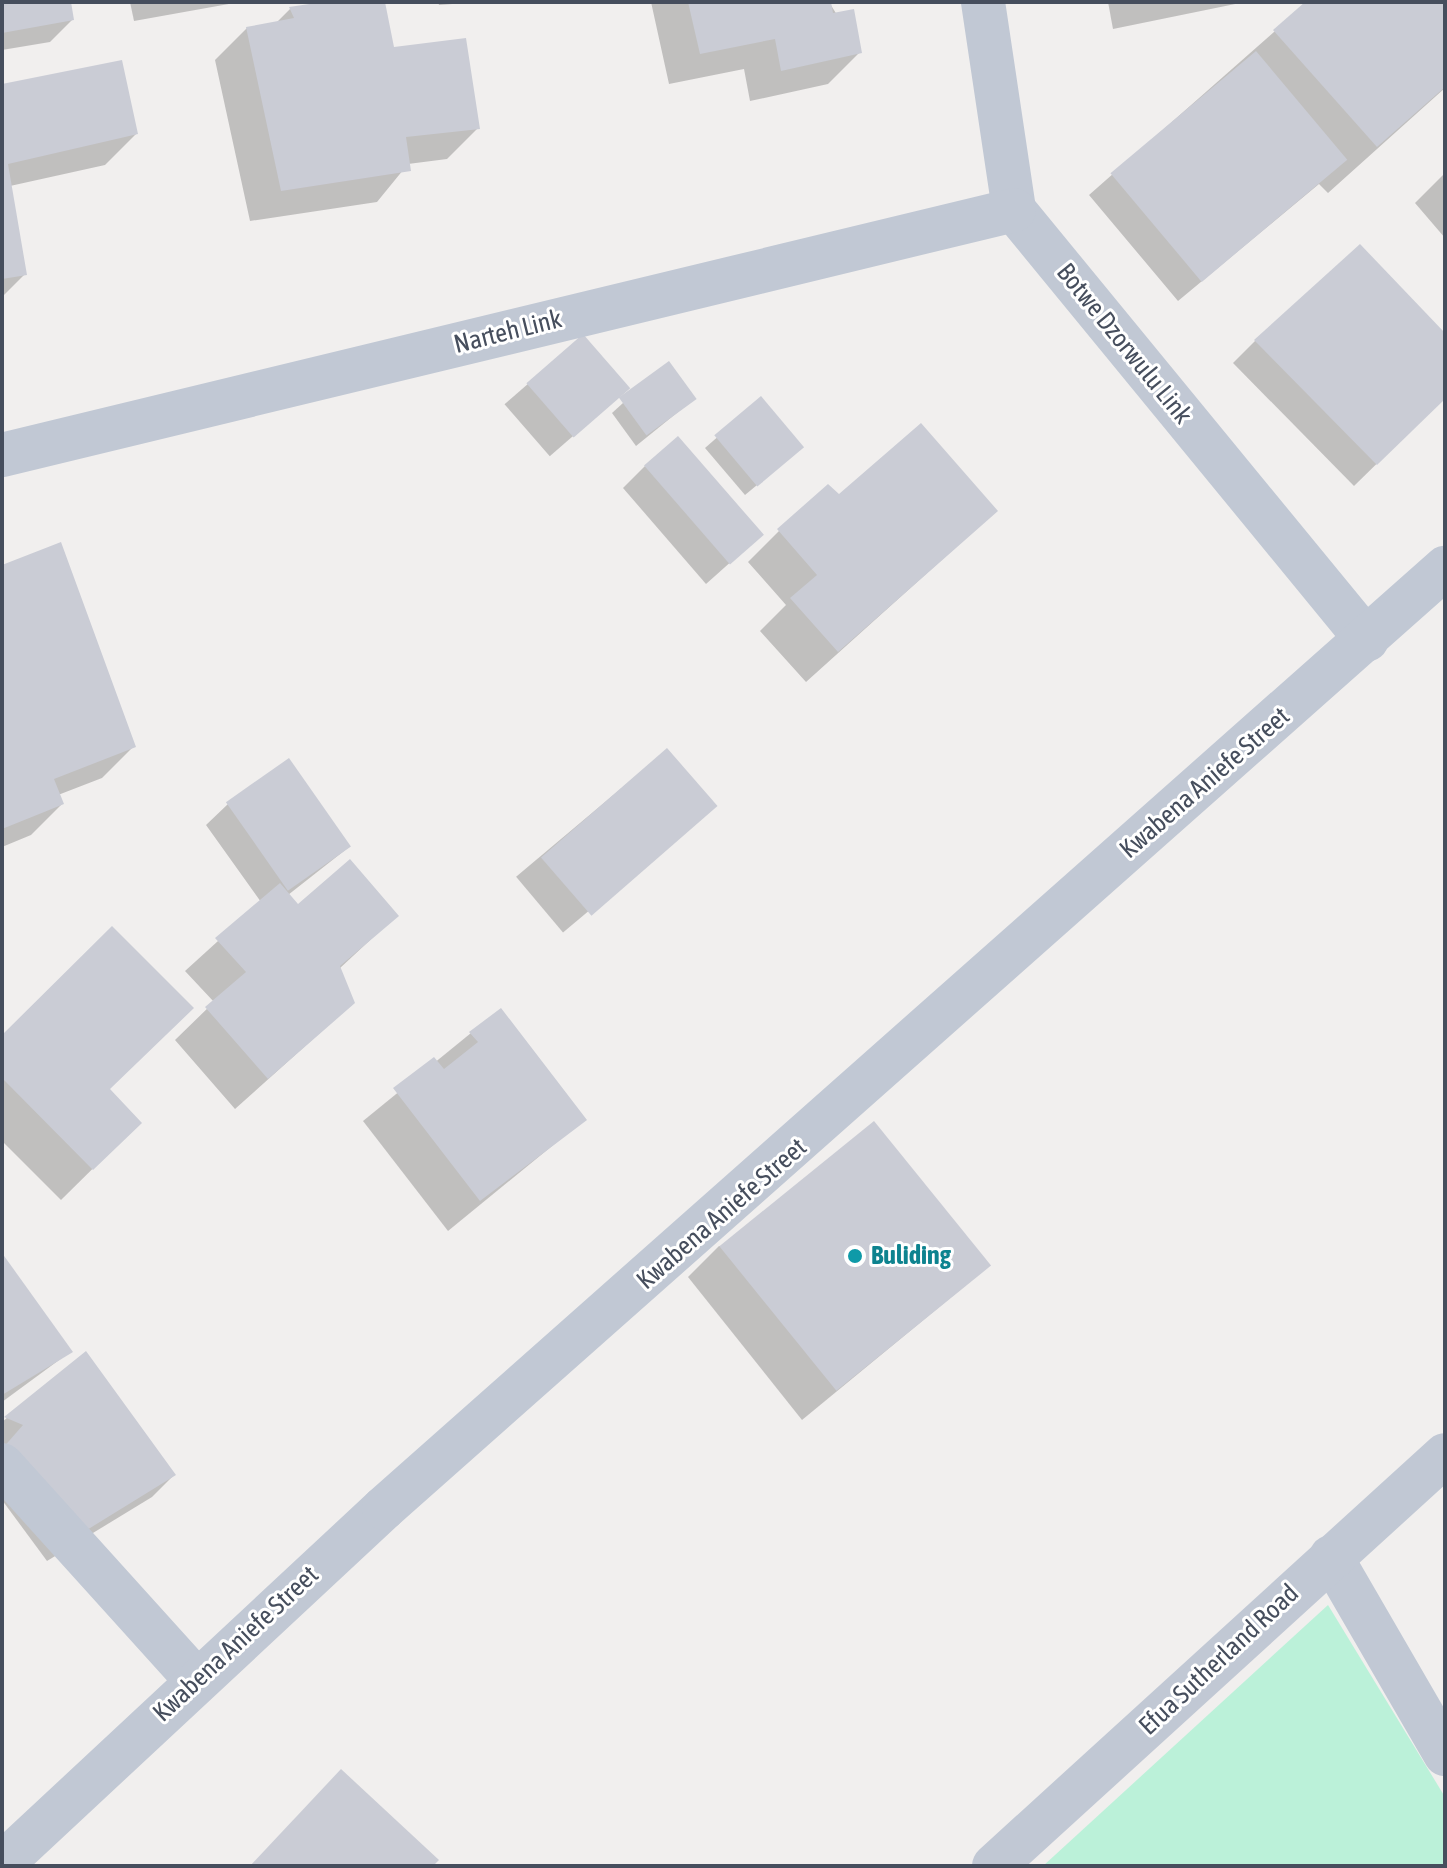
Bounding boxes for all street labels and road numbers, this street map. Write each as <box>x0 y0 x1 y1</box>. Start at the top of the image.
street label: Botwe Dzorwulu Link <box>1050 257 1198 431</box>
street label: Narteh Link <box>451 304 565 360</box>
street label: Kwabena Aniefe Street <box>1114 701 1296 865</box>
street label: Kwabena Aniefe Street <box>631 1132 813 1296</box>
street label: Kwabena Aniefe Street <box>147 1559 325 1729</box>
street label: Efua Sutherland Road <box>1133 1578 1305 1742</box>

